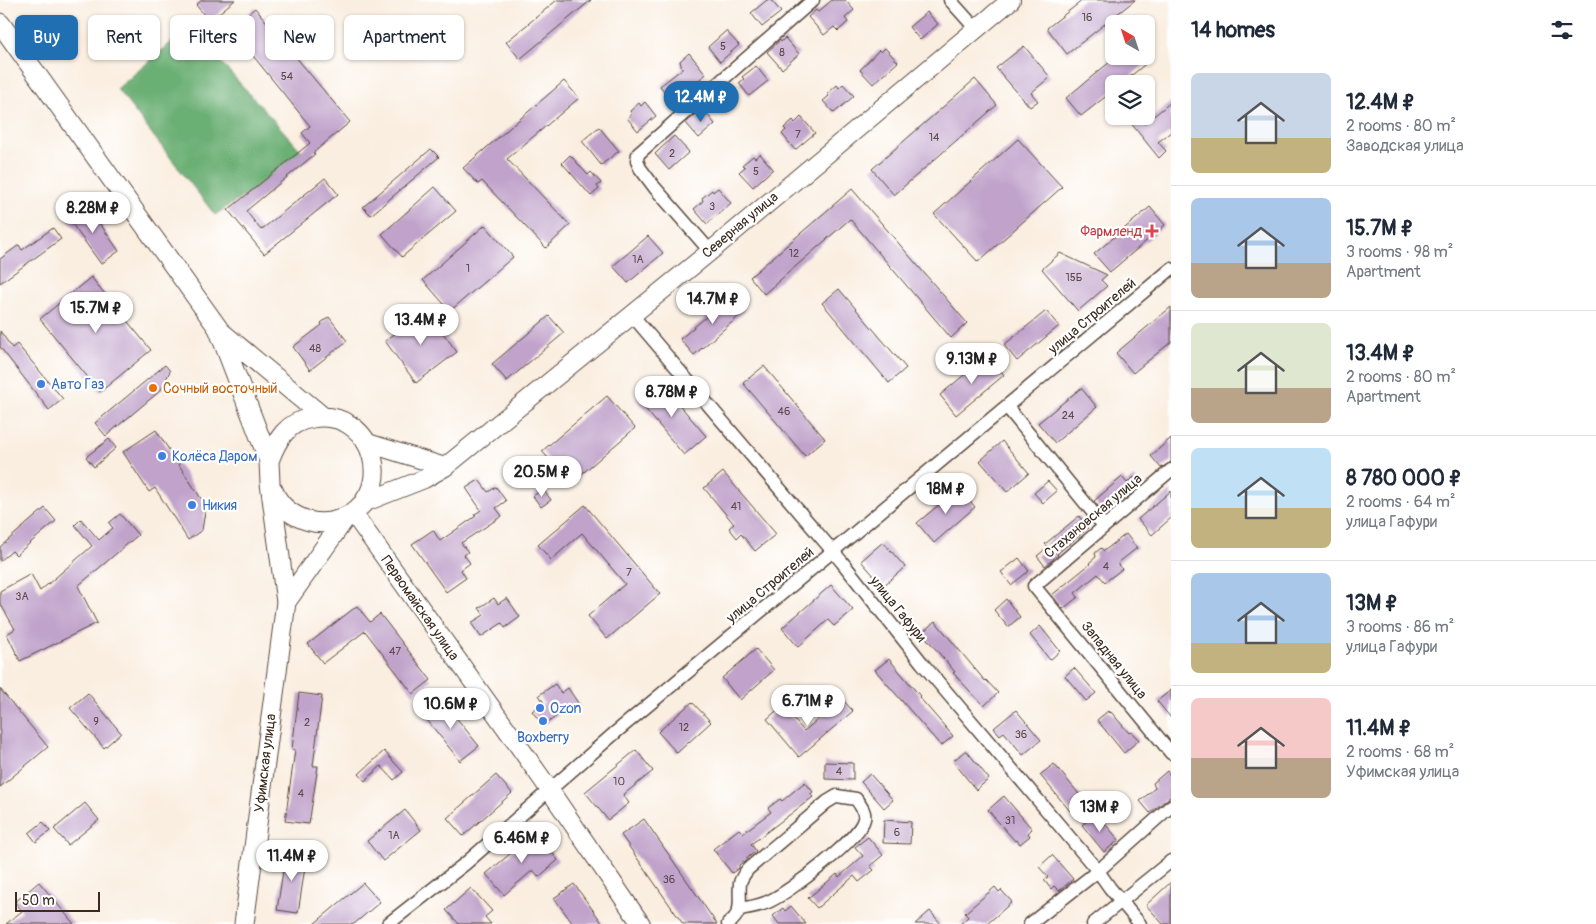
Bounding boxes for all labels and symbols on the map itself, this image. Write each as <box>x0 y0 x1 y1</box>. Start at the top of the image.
house number: 16 <box>1082 11 1092 24</box>
north arrow <box>1105 15 1155 65</box>
house number: 5 <box>720 40 726 53</box>
house number: 8 <box>779 46 785 59</box>
house number: 54 <box>281 70 294 83</box>
pin: 12.4M ₽ <box>655 80 747 123</box>
house number: 7 <box>795 128 801 141</box>
house number: 14 <box>929 131 940 144</box>
house number: 2 <box>669 147 675 160</box>
house number: 5 <box>753 165 759 178</box>
street label: Северная улица <box>699 188 781 262</box>
pin: 8.28M ₽ <box>47 192 139 234</box>
house number: 3 <box>709 200 715 213</box>
place label: Фармленд <box>1081 223 1143 240</box>
marker: Фармленд <box>1146 225 1158 237</box>
house number: 12 <box>789 247 799 260</box>
house number: 1А <box>632 253 644 266</box>
house number: 1 <box>466 262 470 275</box>
house number: 15Б <box>1066 271 1082 284</box>
street label: улица Строителей <box>1044 275 1139 358</box>
pin: 14.7M ₽ <box>667 282 759 325</box>
pin: 15.7M ₽ <box>50 292 142 334</box>
pin: 13.4M ₽ <box>375 304 467 346</box>
house number: 48 <box>309 342 321 355</box>
pin: 9.13M ₽ <box>926 342 1018 385</box>
place label: Авто Газ <box>51 376 105 393</box>
pin: 8.78M ₽ <box>626 376 718 418</box>
marker: Авто Газ <box>35 378 47 390</box>
place label: Сочный восточный <box>163 380 278 397</box>
marker: Сочный восточный <box>147 382 159 394</box>
house number: 46 <box>778 405 790 418</box>
house number: 24 <box>1062 409 1075 422</box>
place label: Колёса Даром <box>172 448 257 465</box>
marker: Колёса Даром <box>156 450 168 462</box>
pin: 20.5M ₽ <box>496 456 588 498</box>
street label: Стахановская улица <box>1041 470 1145 562</box>
pin: 18M ₽ <box>911 472 981 515</box>
place label: Никия <box>202 497 237 514</box>
marker: Никия <box>186 499 198 511</box>
house number: 41 <box>731 500 741 513</box>
street label: улица Строителей <box>722 544 817 627</box>
street label: Первомайская улица <box>377 552 463 664</box>
house number: 4 <box>1103 560 1110 573</box>
house number: 7 <box>626 566 632 579</box>
street label: улица Гафури <box>866 572 930 645</box>
house number: 3А <box>15 590 29 603</box>
street label: Западная улица <box>1078 618 1150 702</box>
house number: 47 <box>389 645 401 658</box>
pin: 6.71M ₽ <box>762 684 854 727</box>
pin: 10.6M ₽ <box>405 688 497 730</box>
place label: Ozon <box>550 700 582 717</box>
marker: Ozon <box>534 702 546 714</box>
street label: Уфимская улица <box>251 713 279 813</box>
house number: 9 <box>93 715 99 728</box>
marker: Boxberry <box>537 715 549 727</box>
house number: 2 <box>304 716 310 729</box>
house number: 12 <box>679 721 689 734</box>
house number: 36 <box>1015 728 1027 741</box>
place label: Boxberry <box>517 729 569 746</box>
house number: 4 <box>836 765 843 778</box>
house number: 10 <box>613 775 625 788</box>
house number: 4 <box>298 787 305 800</box>
pin: 13M ₽ <box>1065 790 1135 833</box>
house number: 31 <box>1005 814 1015 827</box>
pin: 6.46M ₽ <box>476 822 568 864</box>
house number: 6 <box>894 826 900 839</box>
house number: 1А <box>388 829 400 842</box>
pin: 11.4M ₽ <box>246 840 338 882</box>
house number: 36 <box>663 873 675 886</box>
scale bar <box>15 889 100 912</box>

